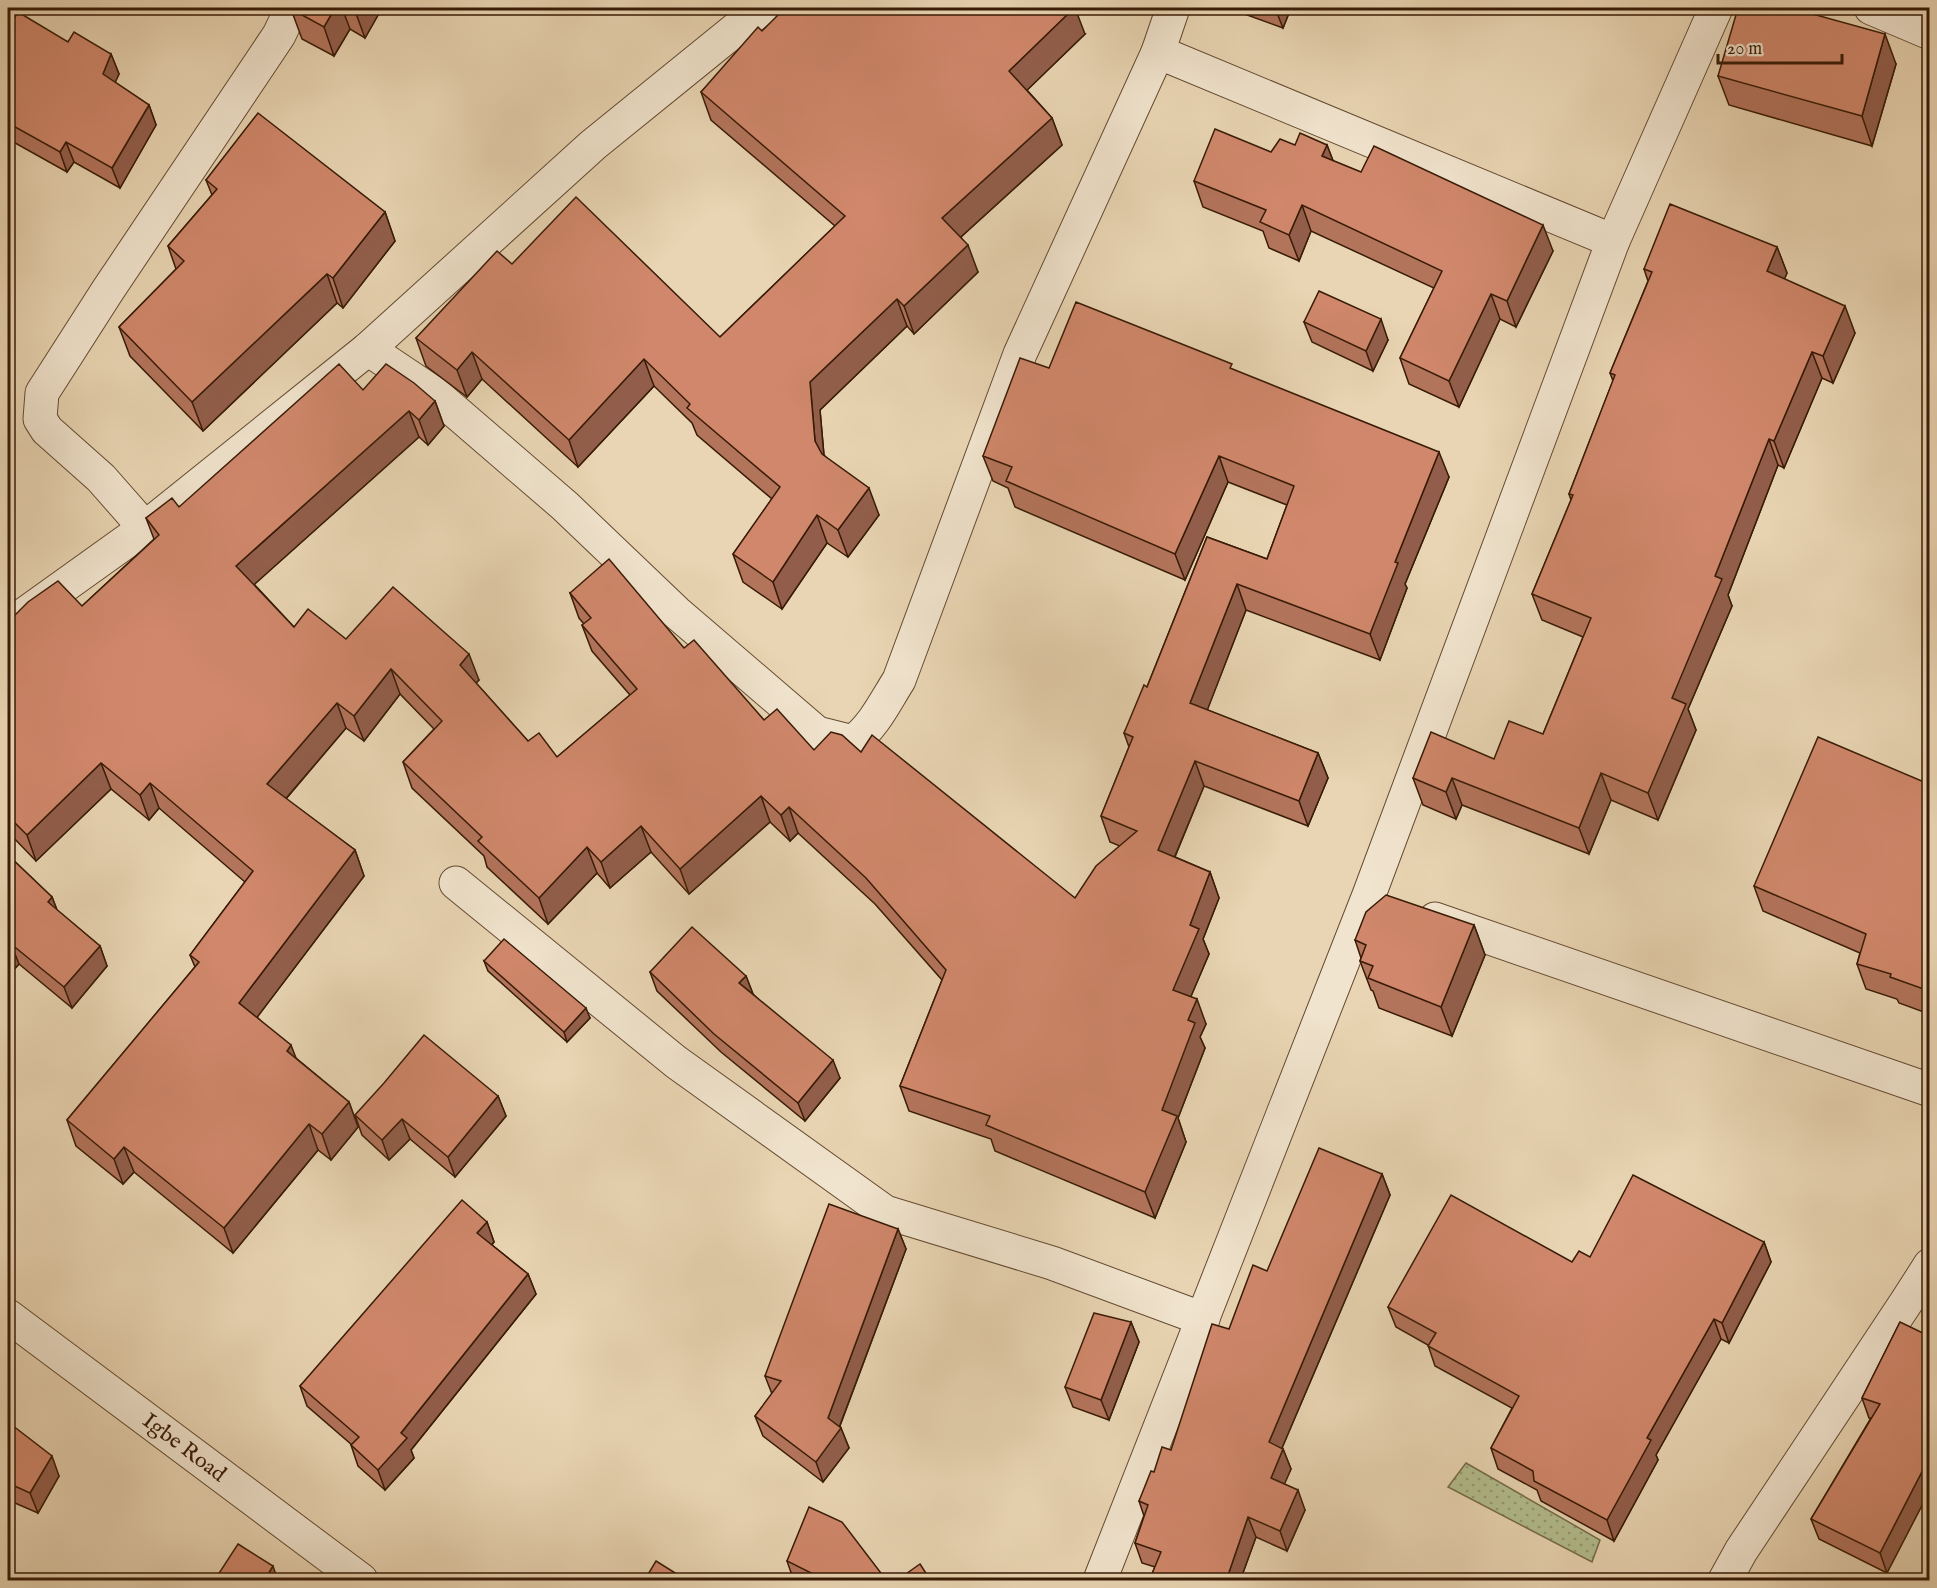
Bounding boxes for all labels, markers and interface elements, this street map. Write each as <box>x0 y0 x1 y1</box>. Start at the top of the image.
scale bar <box>1718 27 1842 65</box>
text: 20 m <box>1727 38 1762 61</box>
street label: Igbe Road <box>137 1407 232 1489</box>

